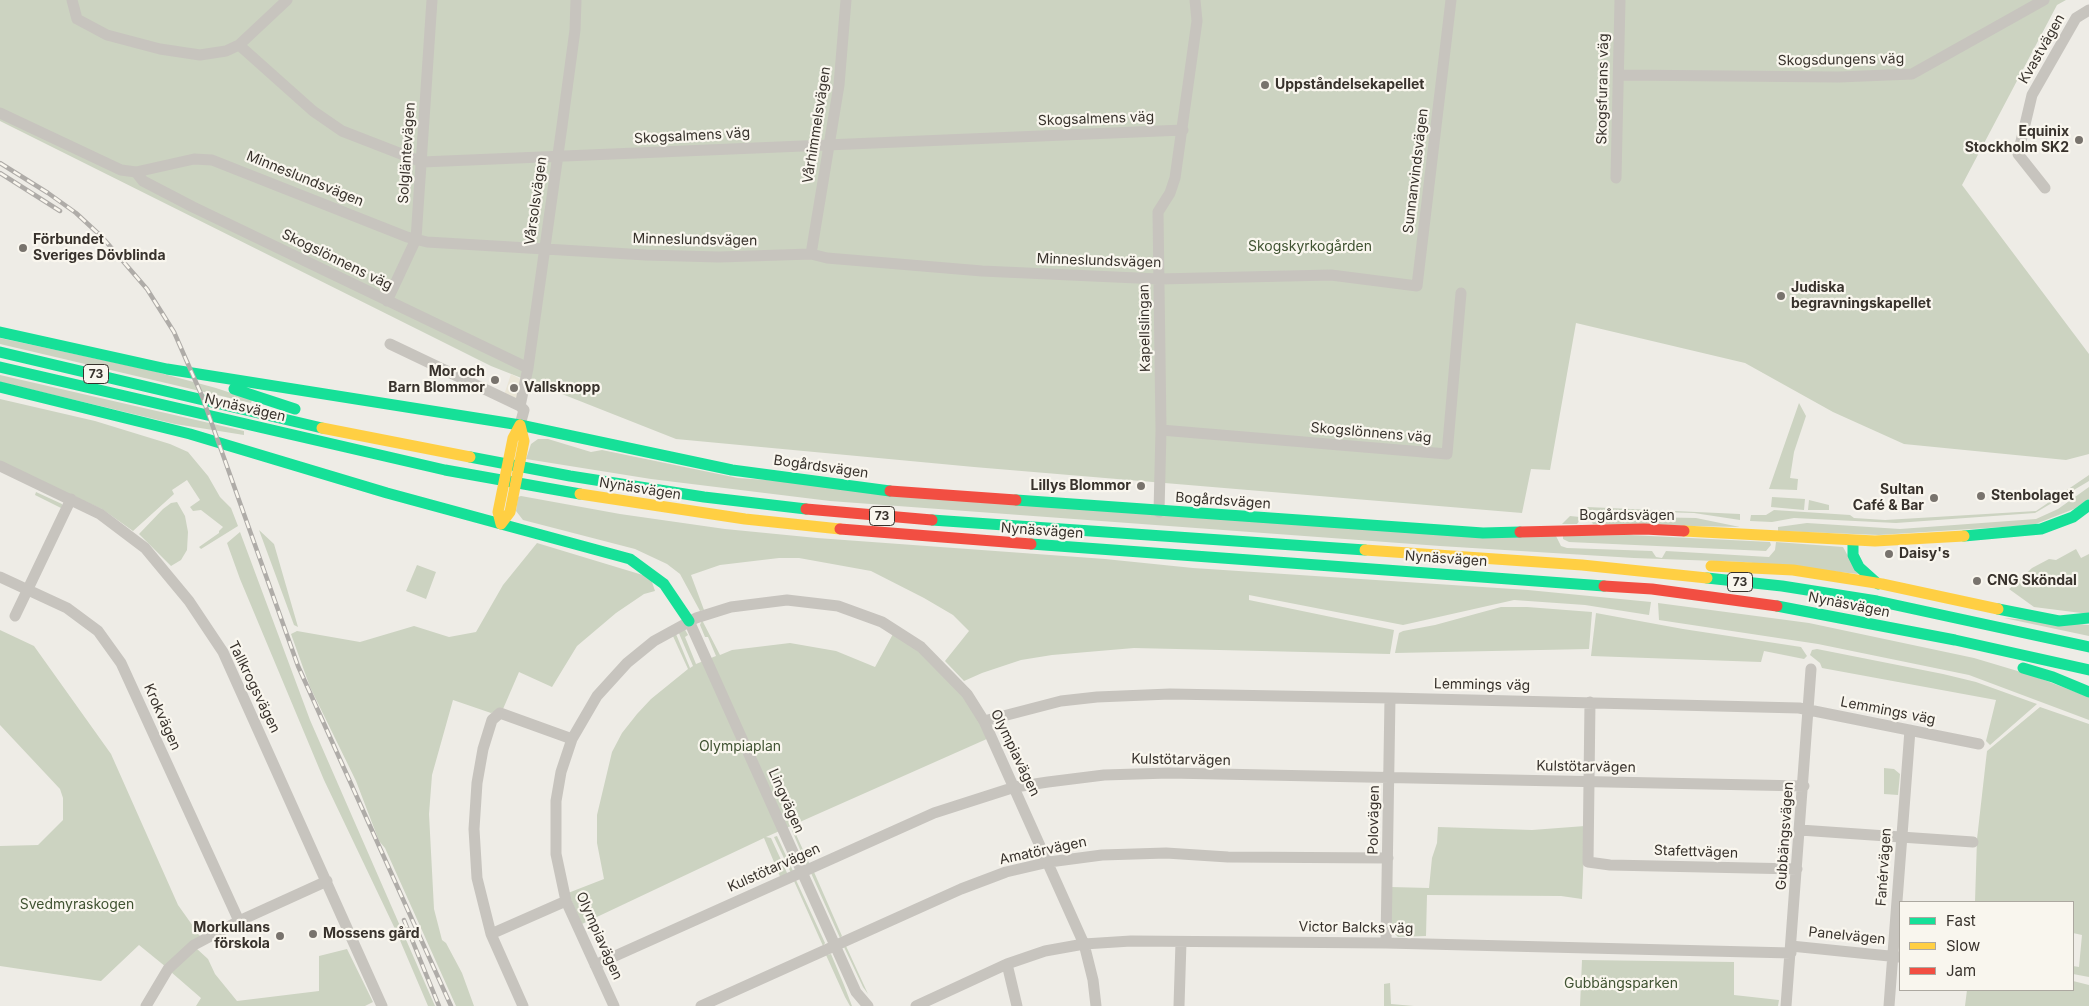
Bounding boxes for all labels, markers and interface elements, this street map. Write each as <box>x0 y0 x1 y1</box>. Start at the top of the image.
street label: Kvastvägen <box>2015 11 2069 87</box>
street label: Skogsfurans väg <box>1594 33 1612 145</box>
street label: Skogsdungens väg <box>1778 50 1904 70</box>
street label: Vårhimmelsvägen <box>799 65 835 185</box>
place label: Uppståndelsekapellet <box>1275 77 1424 93</box>
marker: Uppståndelsekapellet <box>1259 79 1271 91</box>
street label: Solgläntevägen <box>395 102 419 204</box>
street label: Sunnanvindsvägen <box>1400 107 1432 235</box>
street label: Skogsalmens väg <box>1038 109 1154 129</box>
place label: Equinix Stockholm SK2 <box>1965 124 2069 156</box>
street label: Skogsalmens väg <box>634 125 750 147</box>
marker: Equinix Stockholm SK2 <box>2073 134 2085 146</box>
street label: Minneslundsvägen <box>244 148 366 210</box>
street label: Vårsolsvägen <box>521 156 551 246</box>
street label: Skogslönnens väg <box>279 226 395 294</box>
street label: Minneslundsvägen <box>633 231 757 249</box>
place label: Förbundet Sveriges Dövblinda <box>33 232 166 264</box>
park label: Skogskyrkogården <box>1248 239 1372 255</box>
marker: Förbundet Sveriges Dövblinda <box>17 242 29 254</box>
street label: Minneslundsvägen <box>1036 250 1162 272</box>
place label: Judiska begravningskapellet <box>1791 280 1931 312</box>
street label: Kapellslingan <box>1136 284 1154 372</box>
marker: Judiska begravningskapellet <box>1775 290 1787 302</box>
road number: 73 <box>84 364 108 384</box>
place label: Mor och Barn Blommor <box>388 364 485 397</box>
marker: Mor och Barn Blommor <box>489 374 501 386</box>
place label: Vallsknopp <box>524 380 600 396</box>
marker: Vallsknopp <box>508 382 520 394</box>
street label: Nynäsvägen <box>203 391 287 425</box>
street label: Skogslönnens väg <box>1310 419 1432 447</box>
street label: Bogårdsvägen <box>772 452 870 482</box>
street label: Nynäsvägen <box>598 474 682 504</box>
place label: Lillys Blommor <box>1030 478 1131 494</box>
marker: Lillys Blommor <box>1135 480 1147 492</box>
place label: Sultan Café & Bar <box>1853 482 1924 514</box>
place label: Stenbolaget <box>1991 488 2074 504</box>
street label: Bogårdsvägen <box>1175 489 1271 513</box>
marker: Stenbolaget <box>1975 490 1987 502</box>
marker: Sultan Café & Bar <box>1928 492 1940 504</box>
road number: 73 <box>870 506 894 526</box>
street label: Bogårdsvägen <box>1579 508 1675 524</box>
street label: Nynäsvägen <box>1000 520 1084 542</box>
place label: Daisy's <box>1899 546 1950 562</box>
street label: Nynäsvägen <box>1404 548 1488 570</box>
marker: Daisy's <box>1883 548 1895 560</box>
road number: 73 <box>1728 572 1752 592</box>
place label: CNG Sköndal <box>1987 573 2077 589</box>
marker: CNG Sköndal <box>1971 575 1983 587</box>
street label: Nynäsvägen <box>1807 589 1891 621</box>
street label: Tallkrogsvägen <box>224 638 284 736</box>
street label: Lemmings väg <box>1434 676 1530 694</box>
street label: Krokvägen <box>140 681 184 753</box>
street label: Lemmings väg <box>1839 694 1937 728</box>
street label: Olympiavägen <box>987 707 1043 799</box>
park label: Olympiaplan <box>699 739 781 755</box>
street label: Kulstötarvägen <box>1131 751 1231 769</box>
street label: Kulstötarvägen <box>1536 758 1636 776</box>
street label: Lingvägen <box>764 766 808 836</box>
street label: Gubbängsvägen <box>1773 781 1797 891</box>
street label: Polovägen <box>1365 785 1383 855</box>
street label: Fanérvägen <box>1873 827 1895 907</box>
street label: Amatörvägen <box>998 834 1088 868</box>
street label: Kulstötarvägen <box>725 840 823 896</box>
street label: Stafettvägen <box>1654 842 1738 862</box>
street label: Olympiavägen <box>572 889 626 983</box>
park label: Svedmyraskogen <box>20 897 134 913</box>
legend <box>1899 901 2074 991</box>
text: Fast <box>1946 911 1976 930</box>
street label: Victor Balcks väg <box>1298 919 1414 937</box>
place label: Morkullans förskola <box>193 920 270 952</box>
street label: Panelvägen <box>1808 924 1886 948</box>
place label: Mossens gård <box>323 926 420 942</box>
marker: Mossens gård <box>307 928 319 940</box>
marker: Morkullans förskola <box>274 930 286 942</box>
text: Slow <box>1946 936 1980 955</box>
text: Jam <box>1946 961 1976 980</box>
park label: Gubbängsparken <box>1564 976 1678 992</box>

